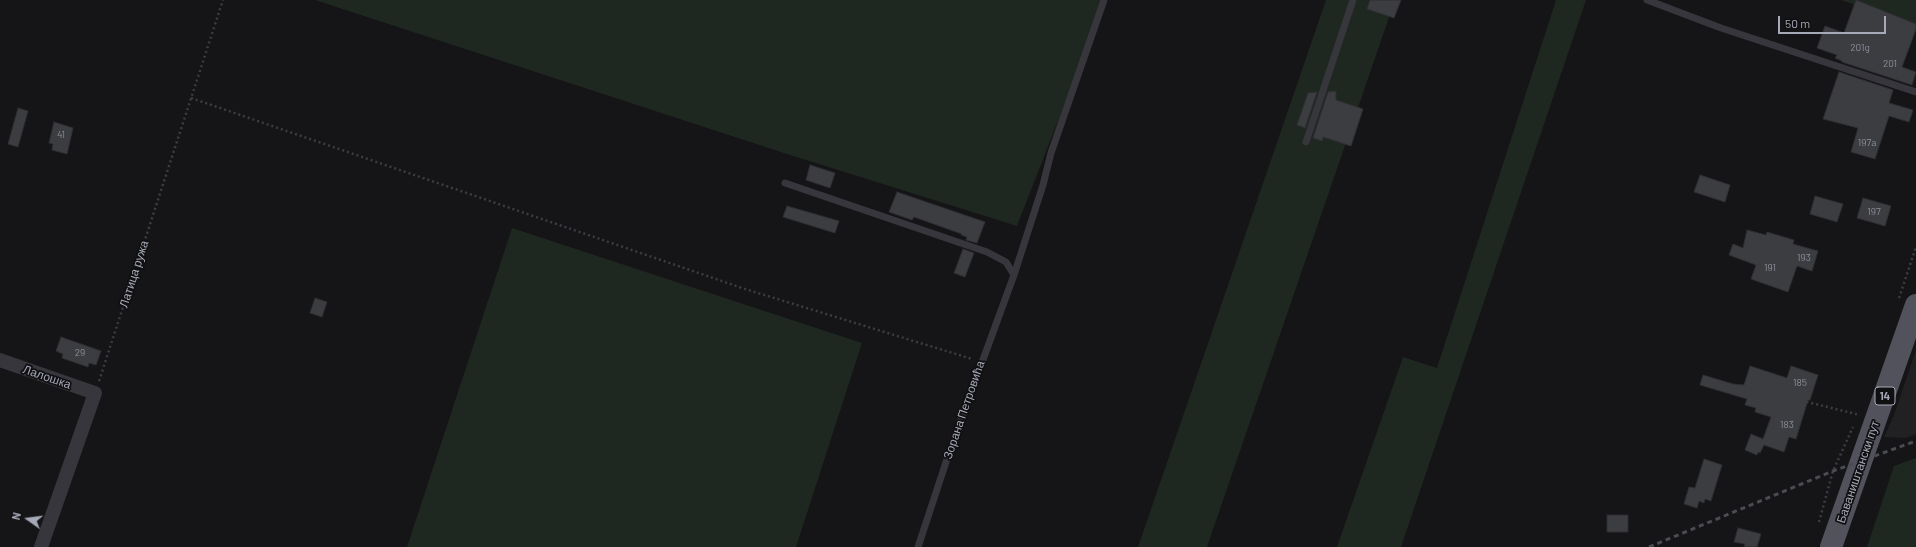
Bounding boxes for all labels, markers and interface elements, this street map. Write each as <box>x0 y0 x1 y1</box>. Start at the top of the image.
scale bar <box>1780 8 1888 34</box>
text: 50 m <box>1785 16 1810 30</box>
house number: 201g <box>1850 42 1870 54</box>
house number: 201 <box>1883 58 1897 70</box>
house number: 41 <box>57 129 65 141</box>
house number: 197a <box>1858 137 1876 149</box>
house number: 197 <box>1867 206 1881 218</box>
street label: Латица ружа <box>116 239 152 309</box>
house number: 193 <box>1797 252 1811 264</box>
house number: 191 <box>1764 262 1776 274</box>
house number: 29 <box>75 347 85 359</box>
street label: Зорана Петровића <box>940 359 988 461</box>
street label: Лалошка <box>21 362 73 392</box>
house number: 185 <box>1793 377 1807 389</box>
road number: 14 <box>1875 387 1895 405</box>
house number: 183 <box>1780 419 1794 431</box>
street label: Баваништански пут <box>1834 419 1882 525</box>
north arrow <box>8 499 48 539</box>
text: N <box>9 511 23 521</box>

